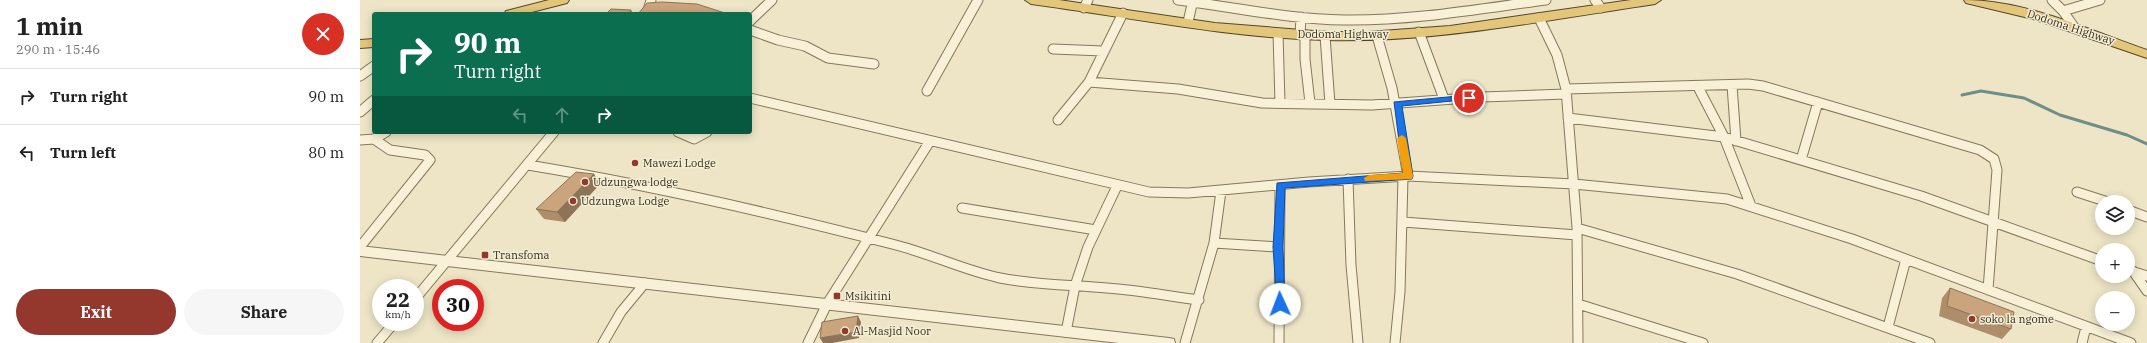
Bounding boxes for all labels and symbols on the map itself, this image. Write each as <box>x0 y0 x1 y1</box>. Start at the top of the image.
street label: Dodoma Highway <box>2026 6 2117 48</box>
street label: Dodoma Highway <box>1297 27 1389 41</box>
pin <box>1452 81 1486 115</box>
place label: Mawezi Lodge <box>643 156 716 170</box>
marker: Mawezi Lodge <box>630 158 640 168</box>
place label: Udzungwa lodge <box>593 175 678 189</box>
marker: Udzungwa lodge <box>580 177 590 187</box>
place label: Udzungwa Lodge <box>581 194 669 208</box>
marker: Udzungwa Lodge <box>568 196 578 206</box>
place label: Transfoma <box>493 248 550 262</box>
marker: Transfoma <box>480 250 490 260</box>
speed limit sign: 30 <box>432 279 484 331</box>
position arrow <box>1259 283 1301 325</box>
place label: Msikitini <box>845 289 892 303</box>
marker: Msikitini <box>832 291 842 301</box>
place label: soko la ngome <box>1980 312 2054 326</box>
marker: soko la ngome <box>1967 314 1977 324</box>
place label: Al-Masjid Noor <box>853 324 931 338</box>
marker: Al-Masjid Noor <box>840 326 850 336</box>

